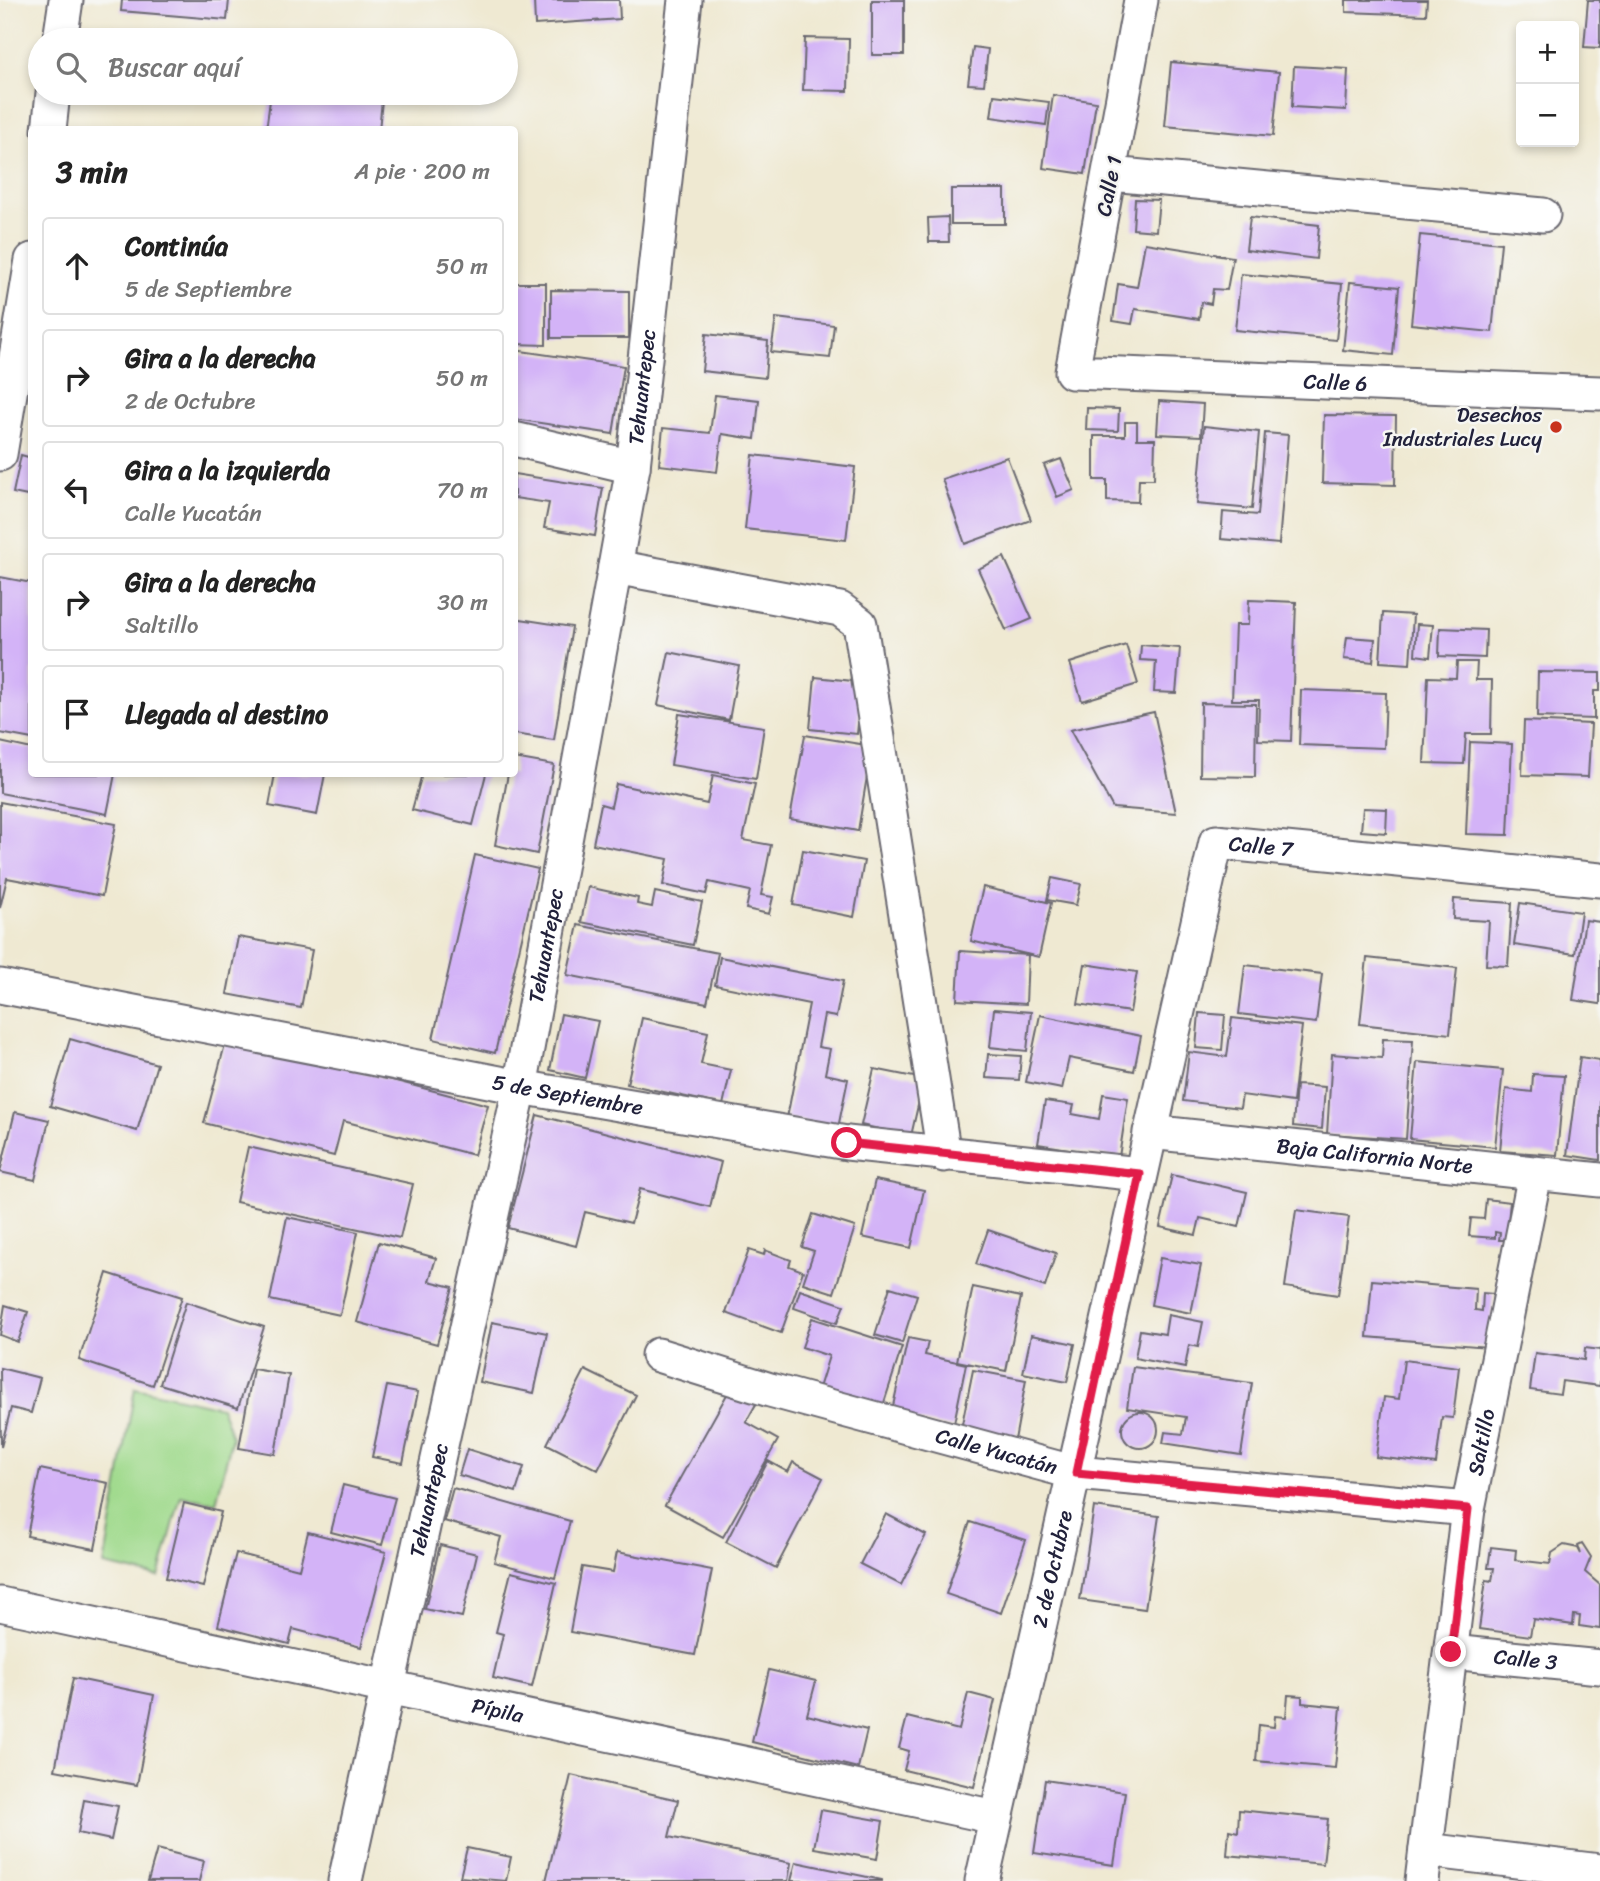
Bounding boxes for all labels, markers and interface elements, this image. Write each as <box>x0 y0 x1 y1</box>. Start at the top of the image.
map controls <box>1516 21 1579 147</box>
button: + <box>1516 21 1579 84</box>
search box <box>28 28 518 105</box>
text: Buscar aquí <box>108 44 241 90</box>
icon: search <box>52 48 90 86</box>
button: − <box>1516 84 1579 147</box>
text: 3 min <box>56 145 128 199</box>
text: A pie · 200 m <box>355 151 490 192</box>
street label: Calle 1 <box>1085 152 1133 220</box>
text: Continúa <box>125 223 228 269</box>
text: 50 m <box>436 246 488 287</box>
icon: ahead <box>58 247 96 285</box>
text: 5 de Septiembre <box>125 269 292 310</box>
street label: Tehuantepec <box>617 327 667 447</box>
text: Gira a la derecha <box>125 335 316 381</box>
text: 50 m <box>436 358 488 399</box>
icon: right <box>58 359 96 397</box>
street label: Calle 6 <box>1303 362 1368 403</box>
text: 2 de Octubre <box>125 381 255 422</box>
place label: Desechos Industriales Lucy <box>1382 396 1542 458</box>
marker: Desechos Industriales Lucy <box>1548 419 1564 435</box>
text: Gira a la izquierda <box>125 447 330 493</box>
text: 70 m <box>437 470 488 511</box>
icon: left <box>58 471 96 509</box>
text: Calle Yucatán <box>125 493 262 534</box>
text: Gira a la derecha <box>125 559 316 605</box>
text: 30 m <box>437 582 488 623</box>
icon: right <box>58 583 96 621</box>
text: Saltillo <box>125 605 198 646</box>
text: Llegada al destino <box>125 691 328 737</box>
icon: arrive <box>58 695 96 733</box>
street label: Calle 7 <box>1227 824 1296 869</box>
street label: Tehuantepec <box>517 885 575 1006</box>
street label: 5 de Septiembre <box>489 1063 646 1127</box>
route start <box>831 1127 862 1158</box>
street label: Baja California Norte <box>1275 1127 1475 1185</box>
street label: Saltillo <box>1456 1406 1507 1479</box>
street label: Calle Yucatán <box>931 1417 1062 1486</box>
street label: Tehuantepec <box>398 1439 460 1561</box>
street label: 2 de Octubre <box>1021 1507 1084 1631</box>
route end <box>1435 1636 1466 1667</box>
street label: Calle 3 <box>1492 1637 1560 1682</box>
street label: Pípila <box>468 1687 528 1735</box>

